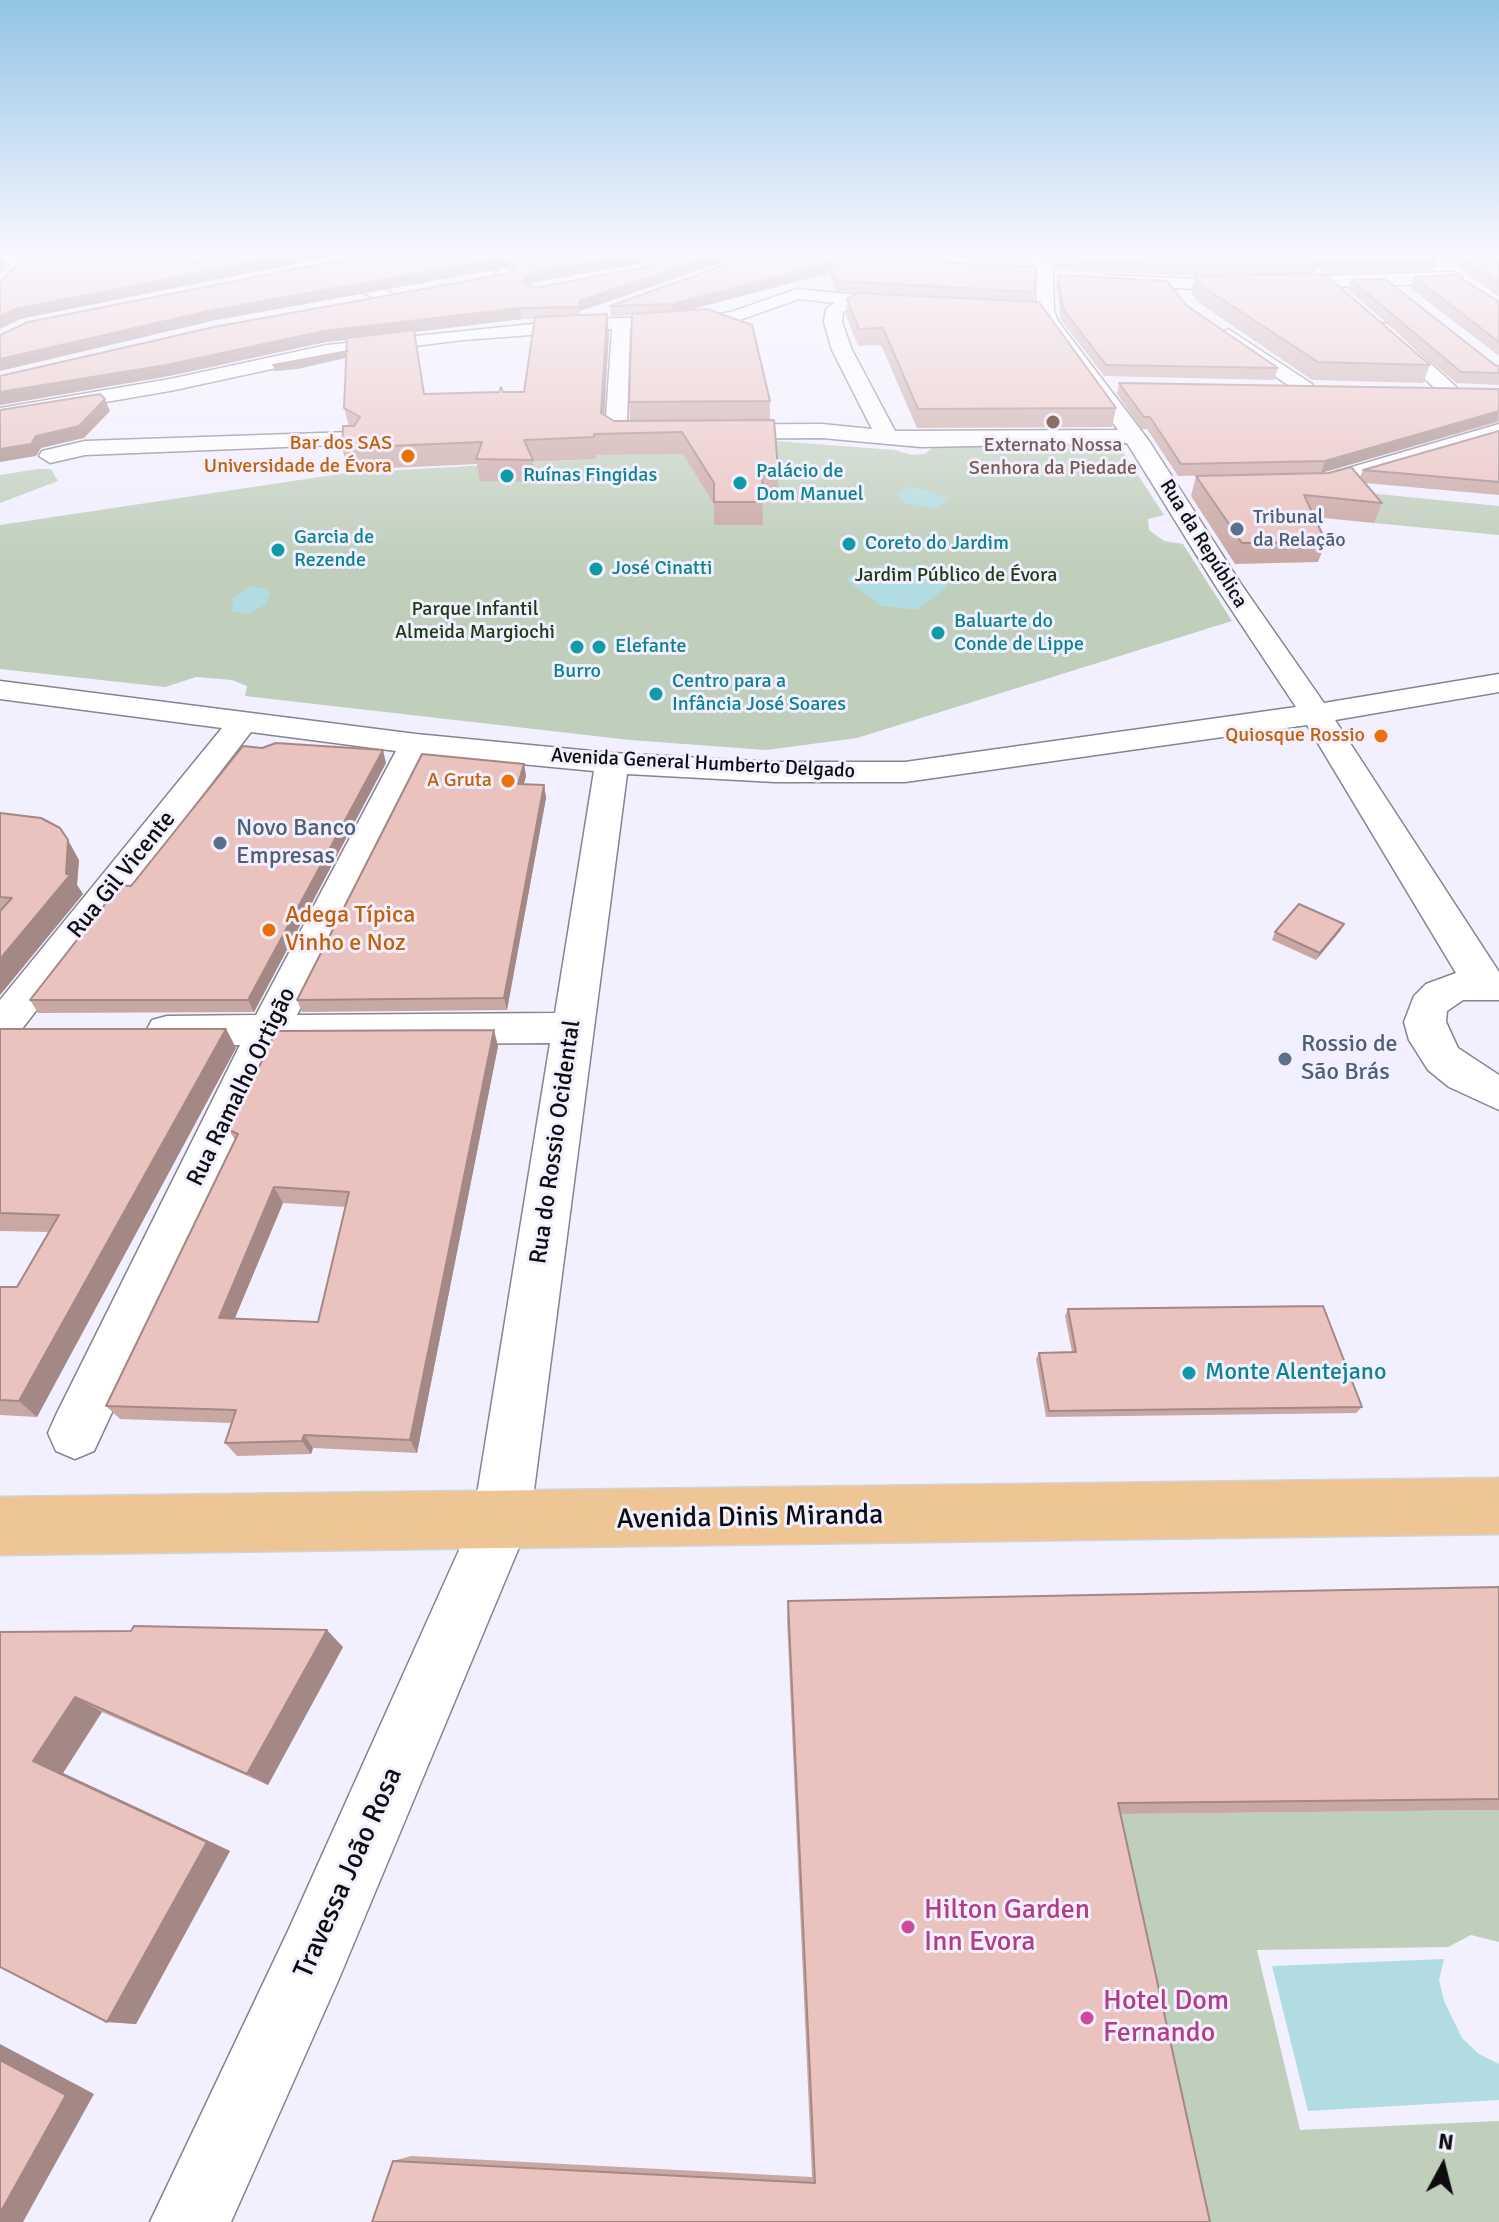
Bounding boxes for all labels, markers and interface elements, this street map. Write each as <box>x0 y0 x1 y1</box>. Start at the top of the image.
marker: Externato Nossa Senhora da Piedade <box>1044 413 1062 431</box>
place label: Bar dos SAS Universidade de Évora <box>204 432 392 479</box>
place label: Externato Nossa Senhora da Piedade <box>969 434 1137 481</box>
marker: Bar dos SAS Universidade de Évora <box>399 447 417 465</box>
place label: Palácio de Dom Manuel <box>756 460 864 507</box>
place label: Ruínas Fingidas <box>523 464 657 488</box>
marker: Ruínas Fingidas <box>498 467 516 485</box>
marker: Palácio de Dom Manuel <box>731 474 749 492</box>
street label: Rua da República <box>1154 475 1252 613</box>
place label: Tribunal da Relação <box>1253 506 1346 553</box>
marker: Tribunal da Relação <box>1228 520 1246 538</box>
place label: Garcia de Rezende <box>294 526 374 573</box>
place label: Coreto do Jardim <box>865 532 1009 556</box>
marker: Coreto do Jardim <box>840 535 858 553</box>
marker: Garcia de Rezende <box>269 541 287 559</box>
place label: José Cinatti <box>612 557 712 581</box>
marker: José Cinatti <box>587 560 605 578</box>
park label: Jardim Público de Évora <box>855 564 1057 588</box>
park label: Parque Infantil Almeida Margiochi <box>395 598 555 645</box>
place label: Baluarte do Conde de Lippe <box>954 610 1084 657</box>
marker: Baluarte do Conde de Lippe <box>929 624 947 642</box>
place label: Elefante <box>615 635 687 659</box>
marker: Burro <box>568 638 586 656</box>
marker: Elefante <box>590 638 608 656</box>
place label: Burro <box>553 660 601 684</box>
place label: Centro para a Infância José Soares <box>672 670 846 717</box>
marker: Centro para a Infância José Soares <box>647 685 665 703</box>
place label: Quiosque Rossio <box>1225 724 1365 748</box>
marker: Quiosque Rossio <box>1372 727 1390 745</box>
street label: Avenida General Humberto Delgado <box>550 744 856 784</box>
place label: A Gruta <box>427 769 492 793</box>
marker: A Gruta <box>499 772 517 790</box>
street label: Rua Gil Vicente <box>62 806 182 944</box>
place label: Novo Banco Empresas <box>236 815 356 871</box>
marker: Novo Banco Empresas <box>211 834 229 852</box>
place label: Adega Típica Vinho e Noz <box>285 902 415 958</box>
marker: Adega Típica Vinho e Noz <box>260 921 278 939</box>
street label: Rua Ramalho Ortigão <box>181 983 303 1191</box>
street label: Rua do Rossio Ocidental <box>525 1018 587 1266</box>
place label: Rossio de São Brás <box>1301 1031 1398 1087</box>
marker: Rossio de São Brás <box>1276 1050 1294 1068</box>
place label: Monte Alentejano <box>1205 1359 1386 1387</box>
marker: Monte Alentejano <box>1180 1364 1198 1382</box>
street label: Avenida Dinis Miranda <box>616 1499 884 1537</box>
street label: Travessa João Rosa <box>288 1763 410 1983</box>
place label: Hilton Garden Inn Evora <box>924 1894 1090 1960</box>
marker: Hilton Garden Inn Evora <box>899 1918 917 1936</box>
place label: Hotel Dom Fernando <box>1103 1985 1229 2051</box>
marker: Hotel Dom Fernando <box>1078 2009 1096 2027</box>
north arrow <box>1403 2126 1483 2206</box>
text: N <box>1437 2127 1455 2156</box>

